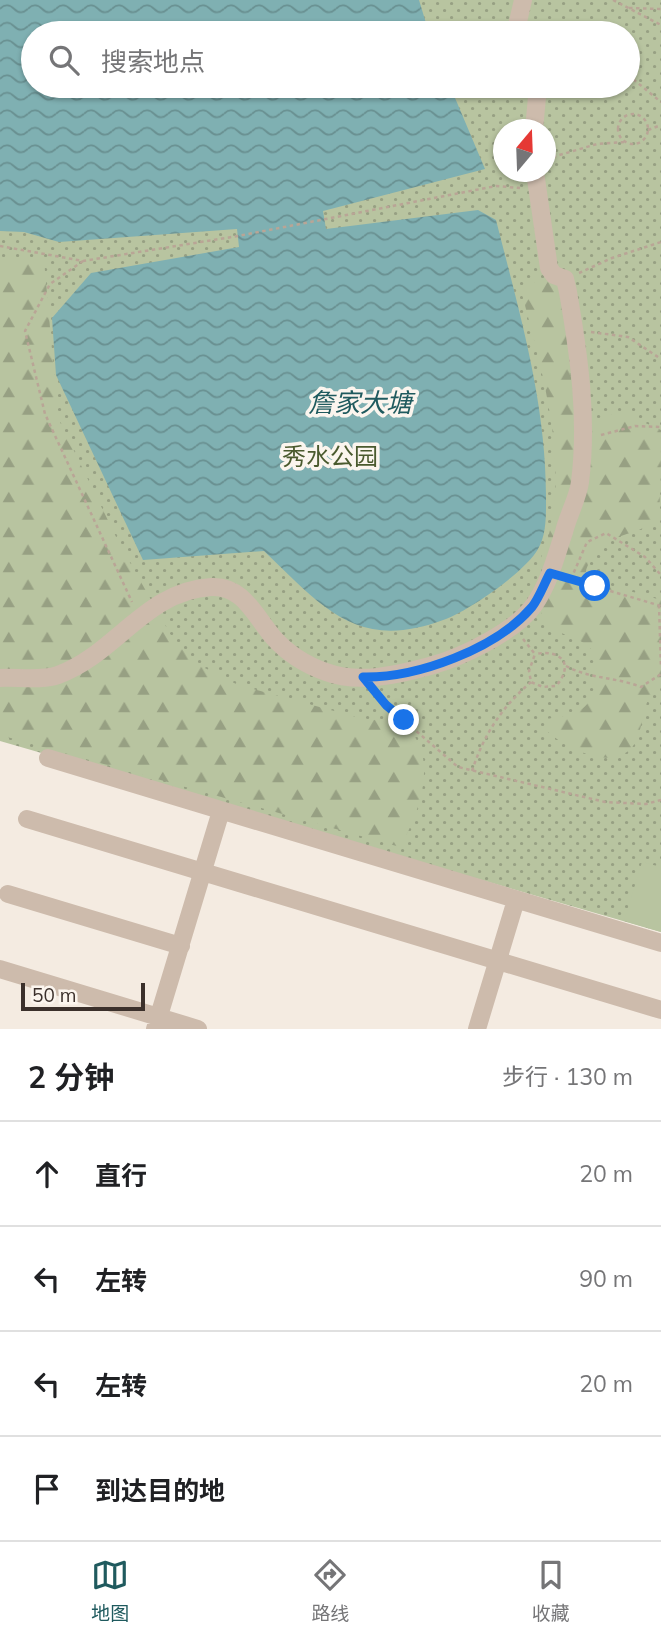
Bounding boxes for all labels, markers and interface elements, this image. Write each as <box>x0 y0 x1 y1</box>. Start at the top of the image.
search box <box>21 21 640 98</box>
icon: search <box>45 41 83 79</box>
text: 搜索地点 <box>101 45 205 78</box>
north arrow <box>493 119 556 182</box>
water label: 詹家大塘 <box>308 386 416 419</box>
park label: 秀水公园 <box>282 441 378 471</box>
route start <box>579 570 610 601</box>
route end <box>388 704 419 735</box>
scale bar <box>21 980 145 1012</box>
text: 50 m <box>32 983 76 1007</box>
text: 2 分钟 <box>28 1058 114 1096</box>
text: 步行 · 130 m <box>502 1062 633 1091</box>
icon: ahead <box>28 1155 66 1193</box>
text: 直行 <box>95 1159 147 1192</box>
text: 20 m <box>579 1159 633 1188</box>
icon: left <box>28 1260 66 1298</box>
text: 左转 <box>95 1264 147 1297</box>
text: 90 m <box>579 1264 633 1293</box>
icon: left <box>28 1365 66 1403</box>
text: 左转 <box>95 1369 147 1402</box>
text: 20 m <box>579 1369 633 1398</box>
icon: arrive <box>28 1470 66 1508</box>
text: 到达目的地 <box>95 1474 225 1507</box>
tab: 地图 <box>91 1556 129 1625</box>
tab: 路线 <box>311 1556 350 1625</box>
tab: 收藏 <box>532 1556 570 1625</box>

